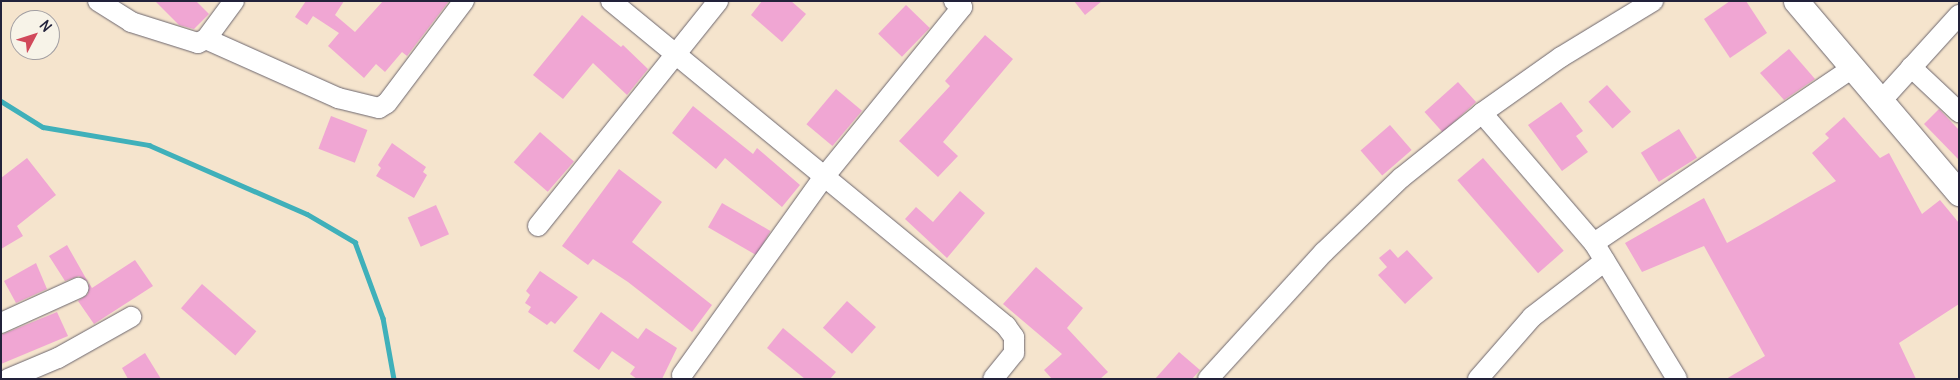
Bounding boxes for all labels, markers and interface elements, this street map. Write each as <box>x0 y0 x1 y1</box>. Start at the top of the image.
north arrow <box>10 10 60 60</box>
text: N <box>36 17 56 35</box>

